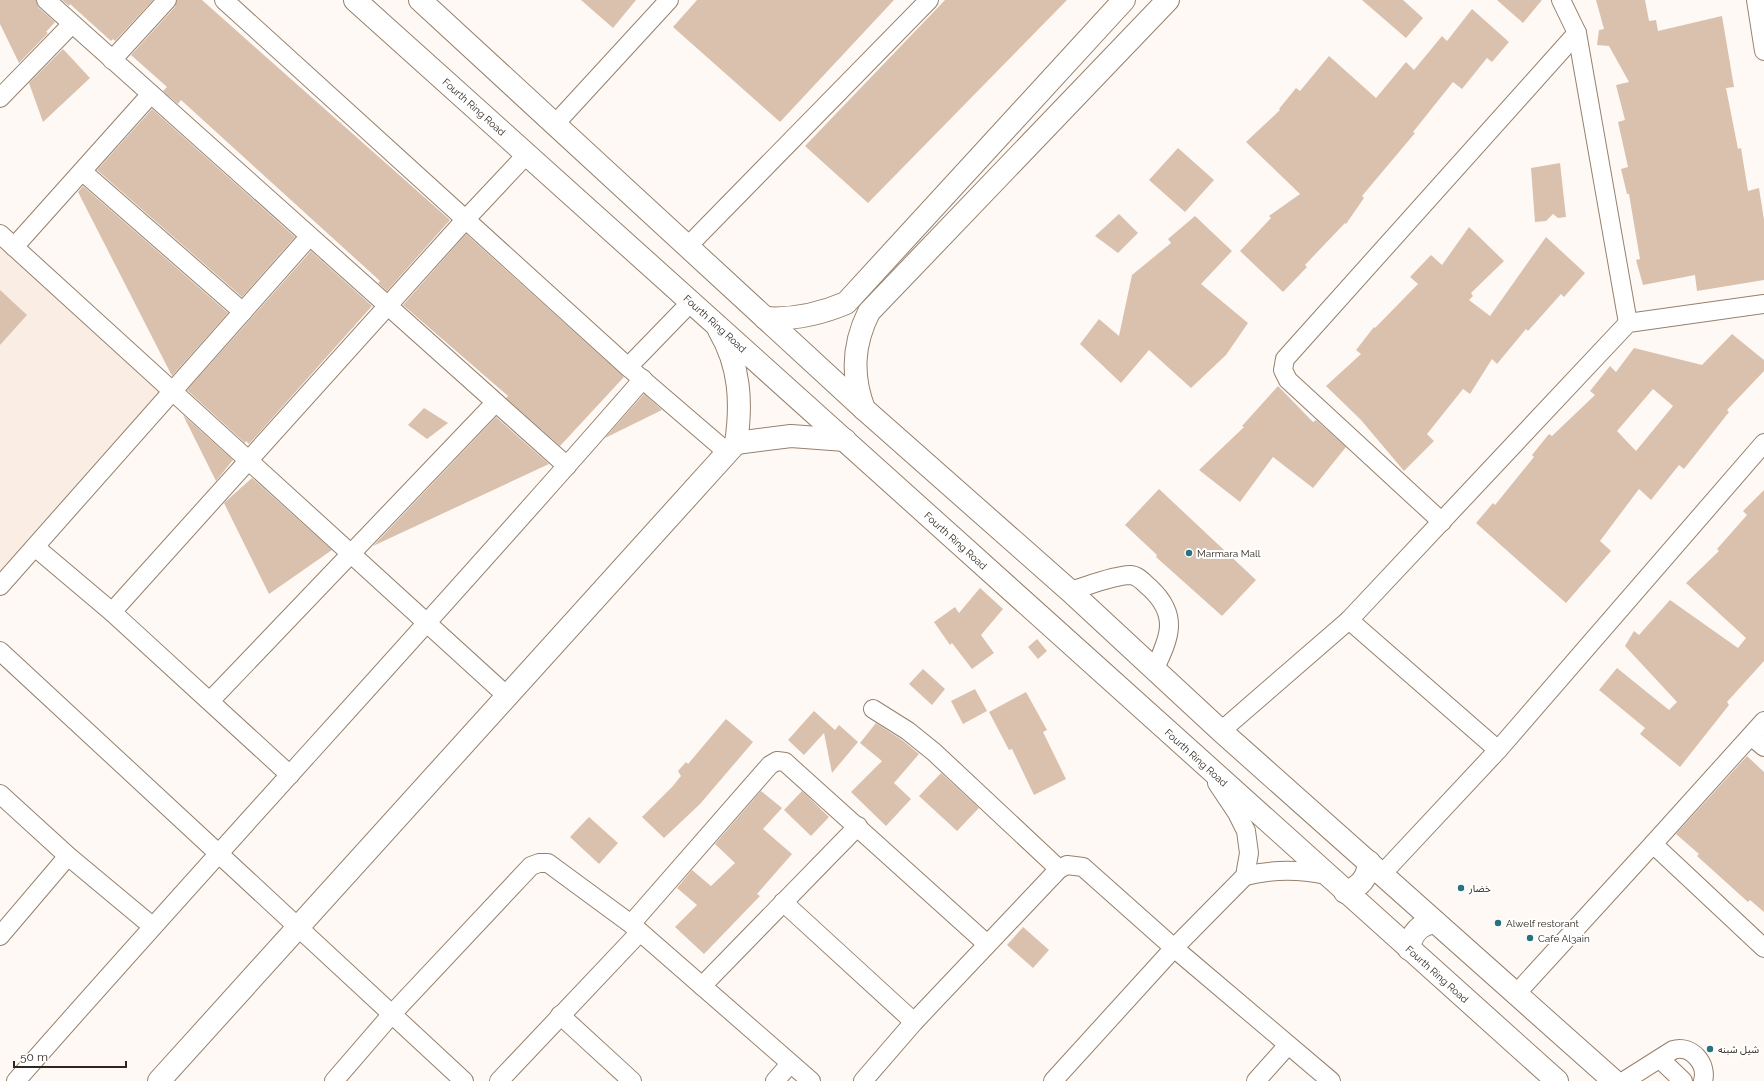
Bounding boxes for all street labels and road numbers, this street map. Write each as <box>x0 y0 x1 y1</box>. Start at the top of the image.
street label: Fourth Ring Road <box>440 76 507 138</box>
street label: Fourth Ring Road <box>681 293 748 355</box>
street label: Fourth Ring Road <box>922 510 989 572</box>
street label: Fourth Ring Road <box>1163 727 1229 789</box>
street label: Fourth Ring Road <box>1404 943 1470 1005</box>

